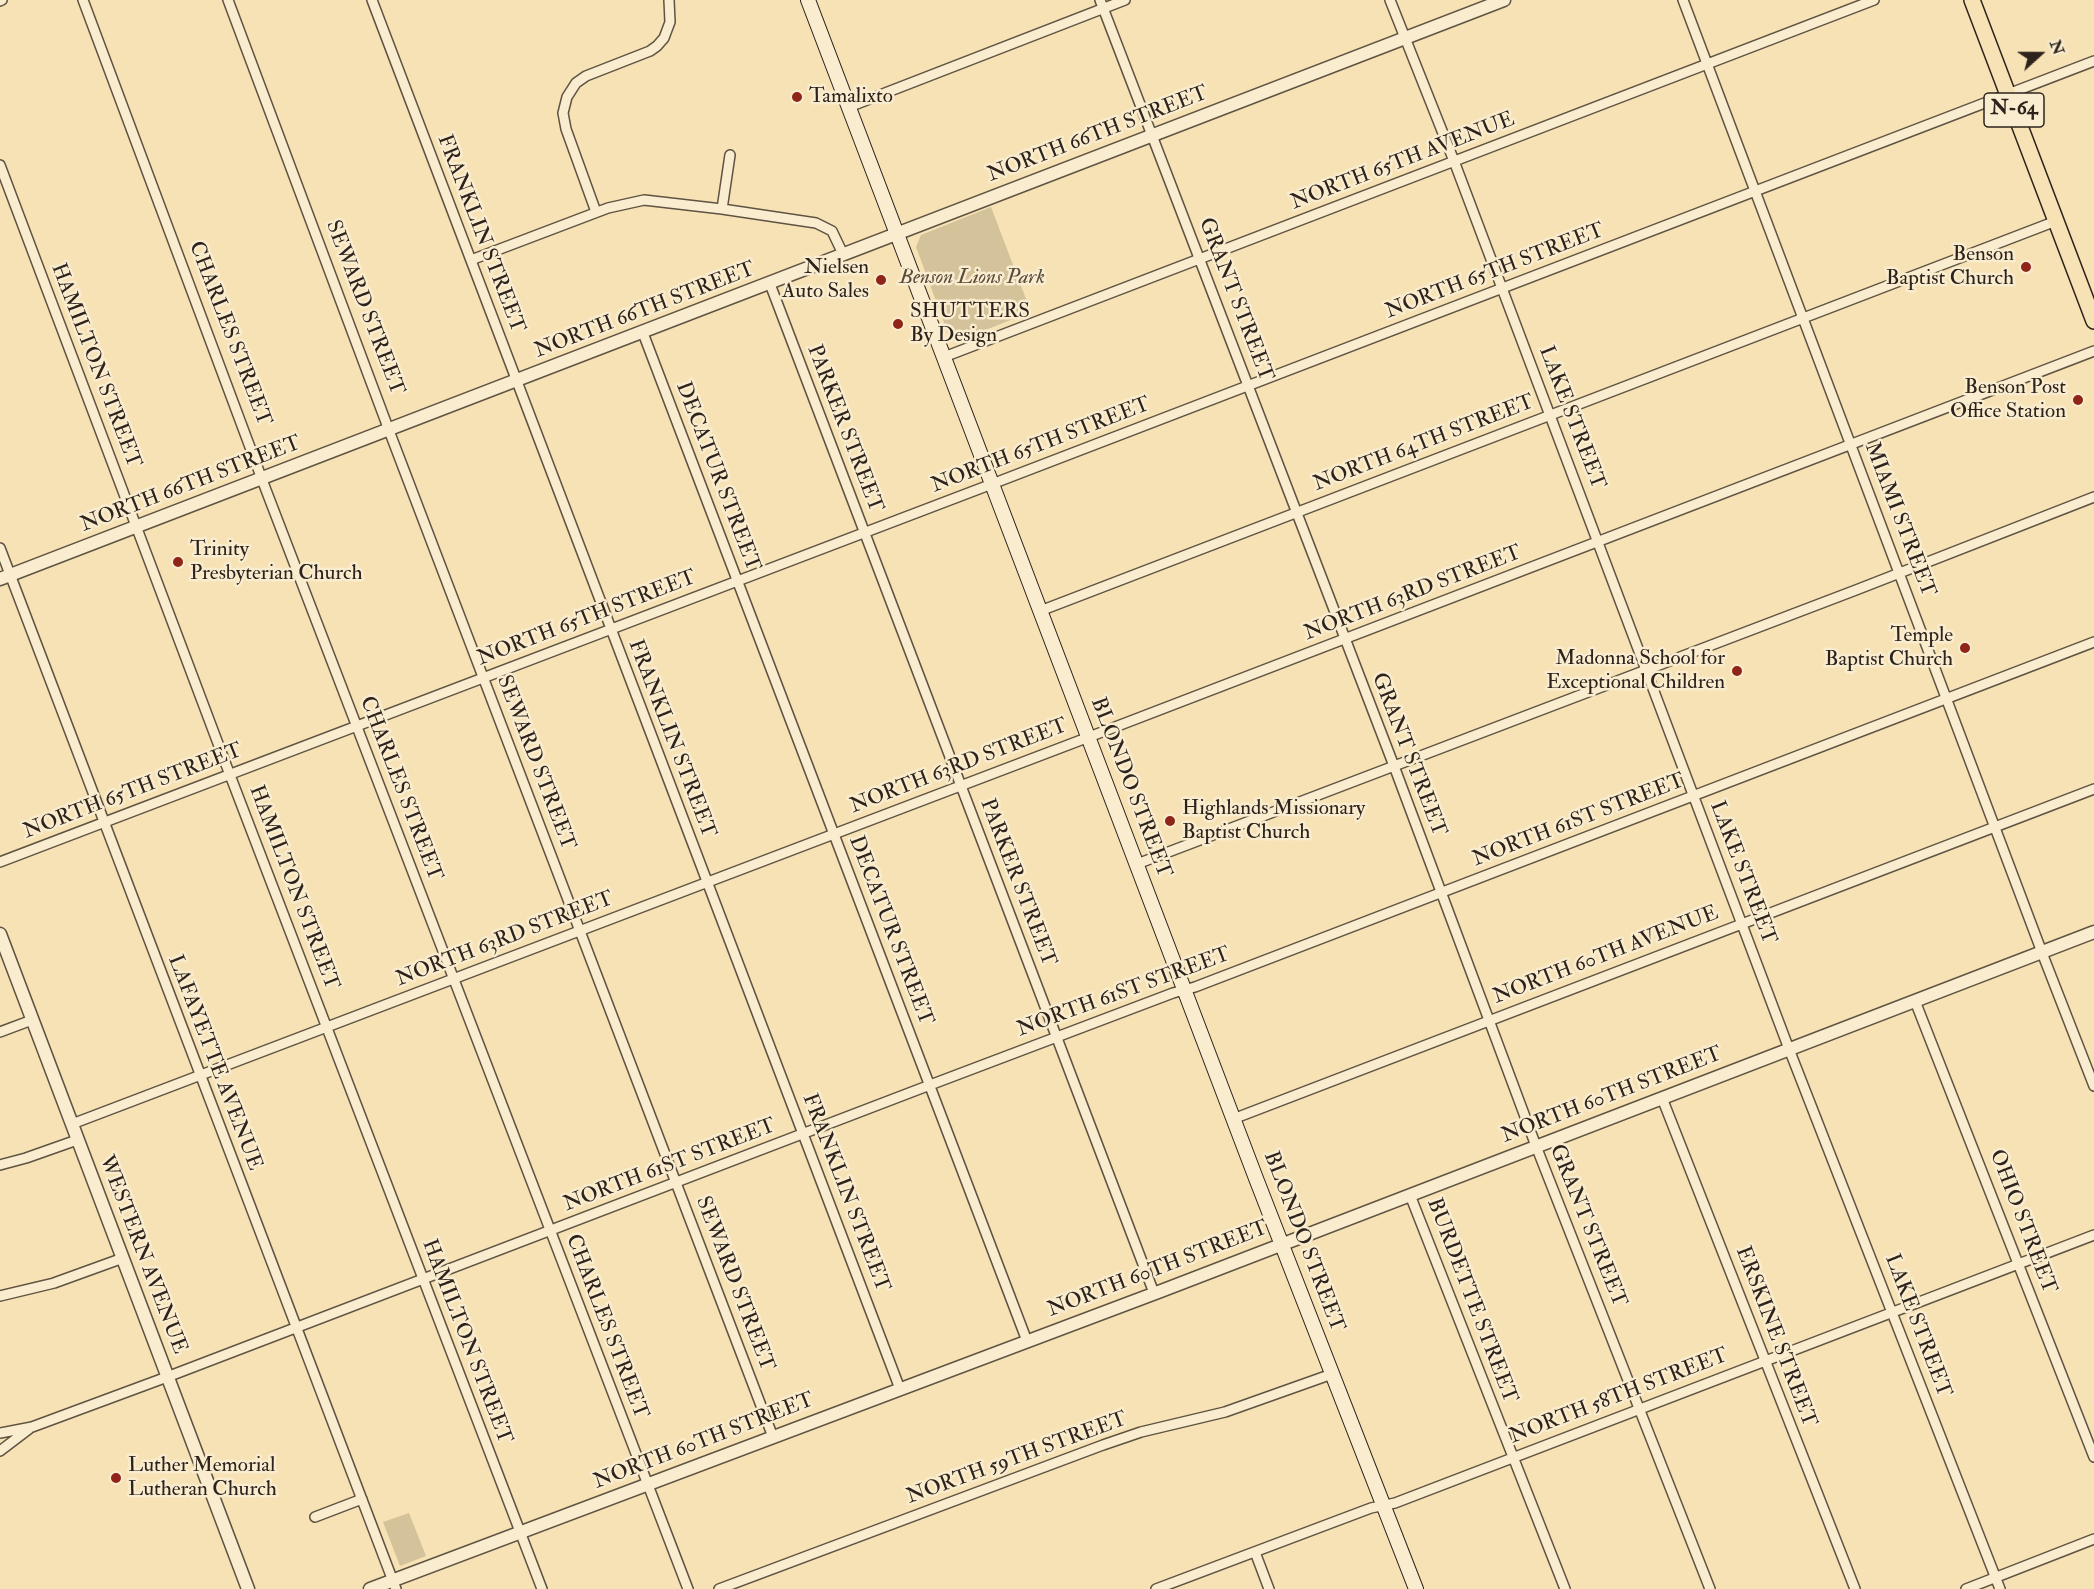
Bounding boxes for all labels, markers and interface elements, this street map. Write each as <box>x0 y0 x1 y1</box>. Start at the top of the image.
north arrow <box>2010 24 2070 84</box>
text: N <box>2045 37 2069 58</box>
street label: NORTH 66TH STREET <box>984 81 1212 189</box>
place label: Tamalixto <box>809 84 893 110</box>
marker: Tamalixto <box>790 90 804 104</box>
road number: N-64 <box>1984 93 2044 127</box>
street label: NORTH 65TH AVENUE <box>1287 108 1519 216</box>
street label: FRANKLIN STREET <box>431 131 529 337</box>
street label: GRANT STREET <box>1192 215 1278 385</box>
street label: SEWARD STREET <box>319 217 409 399</box>
street label: NORTH 65TH STREET <box>1382 219 1608 325</box>
street label: CHARLES STREET <box>182 238 276 430</box>
place label: Benson Baptist Church <box>1886 242 2014 292</box>
place label: Nielsen Auto Sales <box>782 255 869 305</box>
street label: NORTH 66TH STREET <box>531 257 759 365</box>
street label: HAMILTON STREET <box>44 260 146 472</box>
marker: Benson Baptist Church <box>2019 260 2033 274</box>
park label: Benson Lions Park <box>899 265 1045 291</box>
marker: Nielsen Auto Sales <box>874 273 888 287</box>
place label: SHUTTERS By Design <box>910 299 1030 349</box>
marker: SHUTTERS By Design <box>891 317 905 331</box>
street label: PARKER STREET <box>800 342 888 516</box>
street label: LAKE STREET <box>1532 343 1610 493</box>
place label: Benson Post Office Station <box>1950 375 2066 425</box>
street label: DECATUR STREET <box>669 379 765 575</box>
street label: NORTH 64TH STREET <box>1310 390 1538 498</box>
street label: NORTH 65TH STREET <box>928 393 1154 499</box>
marker: Benson Post Office Station <box>2071 393 2085 407</box>
street label: NORTH 66TH STREET <box>77 431 305 539</box>
street label: MIAMI STREET <box>1858 439 1940 601</box>
place label: Trinity Presbyterian Church <box>190 537 362 587</box>
street label: NORTH 63RD STREET <box>1301 541 1525 647</box>
marker: Trinity Presbyterian Church <box>171 555 185 569</box>
street label: NORTH 65TH STREET <box>474 566 700 672</box>
place label: Temple Baptist Church <box>1825 623 1953 673</box>
street label: FRANKLIN STREET <box>622 636 720 842</box>
marker: Temple Baptist Church <box>1958 641 1972 655</box>
place label: Madonna School for Exceptional Children <box>1546 646 1725 696</box>
marker: Madonna School for Exceptional Children <box>1730 664 1744 678</box>
street label: GRANT STREET <box>1365 670 1451 840</box>
street label: SEWARD STREET <box>490 672 580 854</box>
street label: CHARLES STREET <box>353 693 447 885</box>
street label: BLONDO STREET <box>1084 694 1176 882</box>
street label: NORTH 63RD STREET <box>847 714 1071 820</box>
street label: NORTH 65TH STREET <box>20 739 246 845</box>
street label: NORTH 61ST STREET <box>1469 769 1689 873</box>
street label: HAMILTON STREET <box>242 782 344 994</box>
street label: PARKER STREET <box>973 796 1061 970</box>
place label: Highlands Missionary Baptist Church <box>1182 796 1365 846</box>
street label: LAKE STREET <box>1703 798 1781 948</box>
marker: Highlands Missionary Baptist Church <box>1163 814 1177 828</box>
street label: DECATUR STREET <box>842 833 938 1029</box>
street label: NORTH 63RD STREET <box>393 887 617 993</box>
street label: NORTH 60TH AVENUE <box>1490 901 1722 1011</box>
street label: NORTH 61ST STREET <box>1014 943 1234 1043</box>
street label: LAFAYETTE AVENUE <box>161 952 267 1174</box>
street label: NORTH 60TH STREET <box>1498 1042 1726 1150</box>
street label: FRANKLIN STREET <box>796 1090 894 1296</box>
street label: NORTH 61ST STREET <box>560 1114 780 1218</box>
street label: GRANT STREET <box>1543 1141 1631 1311</box>
street label: OHIO STREET <box>1983 1146 2061 1298</box>
street label: BLONDO STREET <box>1257 1148 1349 1336</box>
street label: WESTERN AVENUE <box>92 1152 192 1358</box>
street label: SEWARD STREET <box>689 1193 779 1375</box>
street label: BURDETTE STREET <box>1420 1195 1522 1407</box>
street label: NORTH 60TH STREET <box>1044 1216 1272 1324</box>
street label: CHARLES STREET <box>559 1231 653 1423</box>
street label: HAMILTON STREET <box>415 1236 517 1448</box>
street label: ERSKINE STREET <box>1729 1243 1821 1431</box>
street label: LAKE STREET <box>1878 1251 1956 1401</box>
street label: NORTH 58TH STREET <box>1506 1344 1732 1450</box>
street label: NORTH 60TH STREET <box>590 1388 818 1496</box>
street label: NORTH 59TH STREET <box>903 1407 1131 1511</box>
place label: Luther Memorial Lutheran Church <box>128 1453 277 1503</box>
marker: Luther Memorial Lutheran Church <box>109 1471 123 1485</box>

